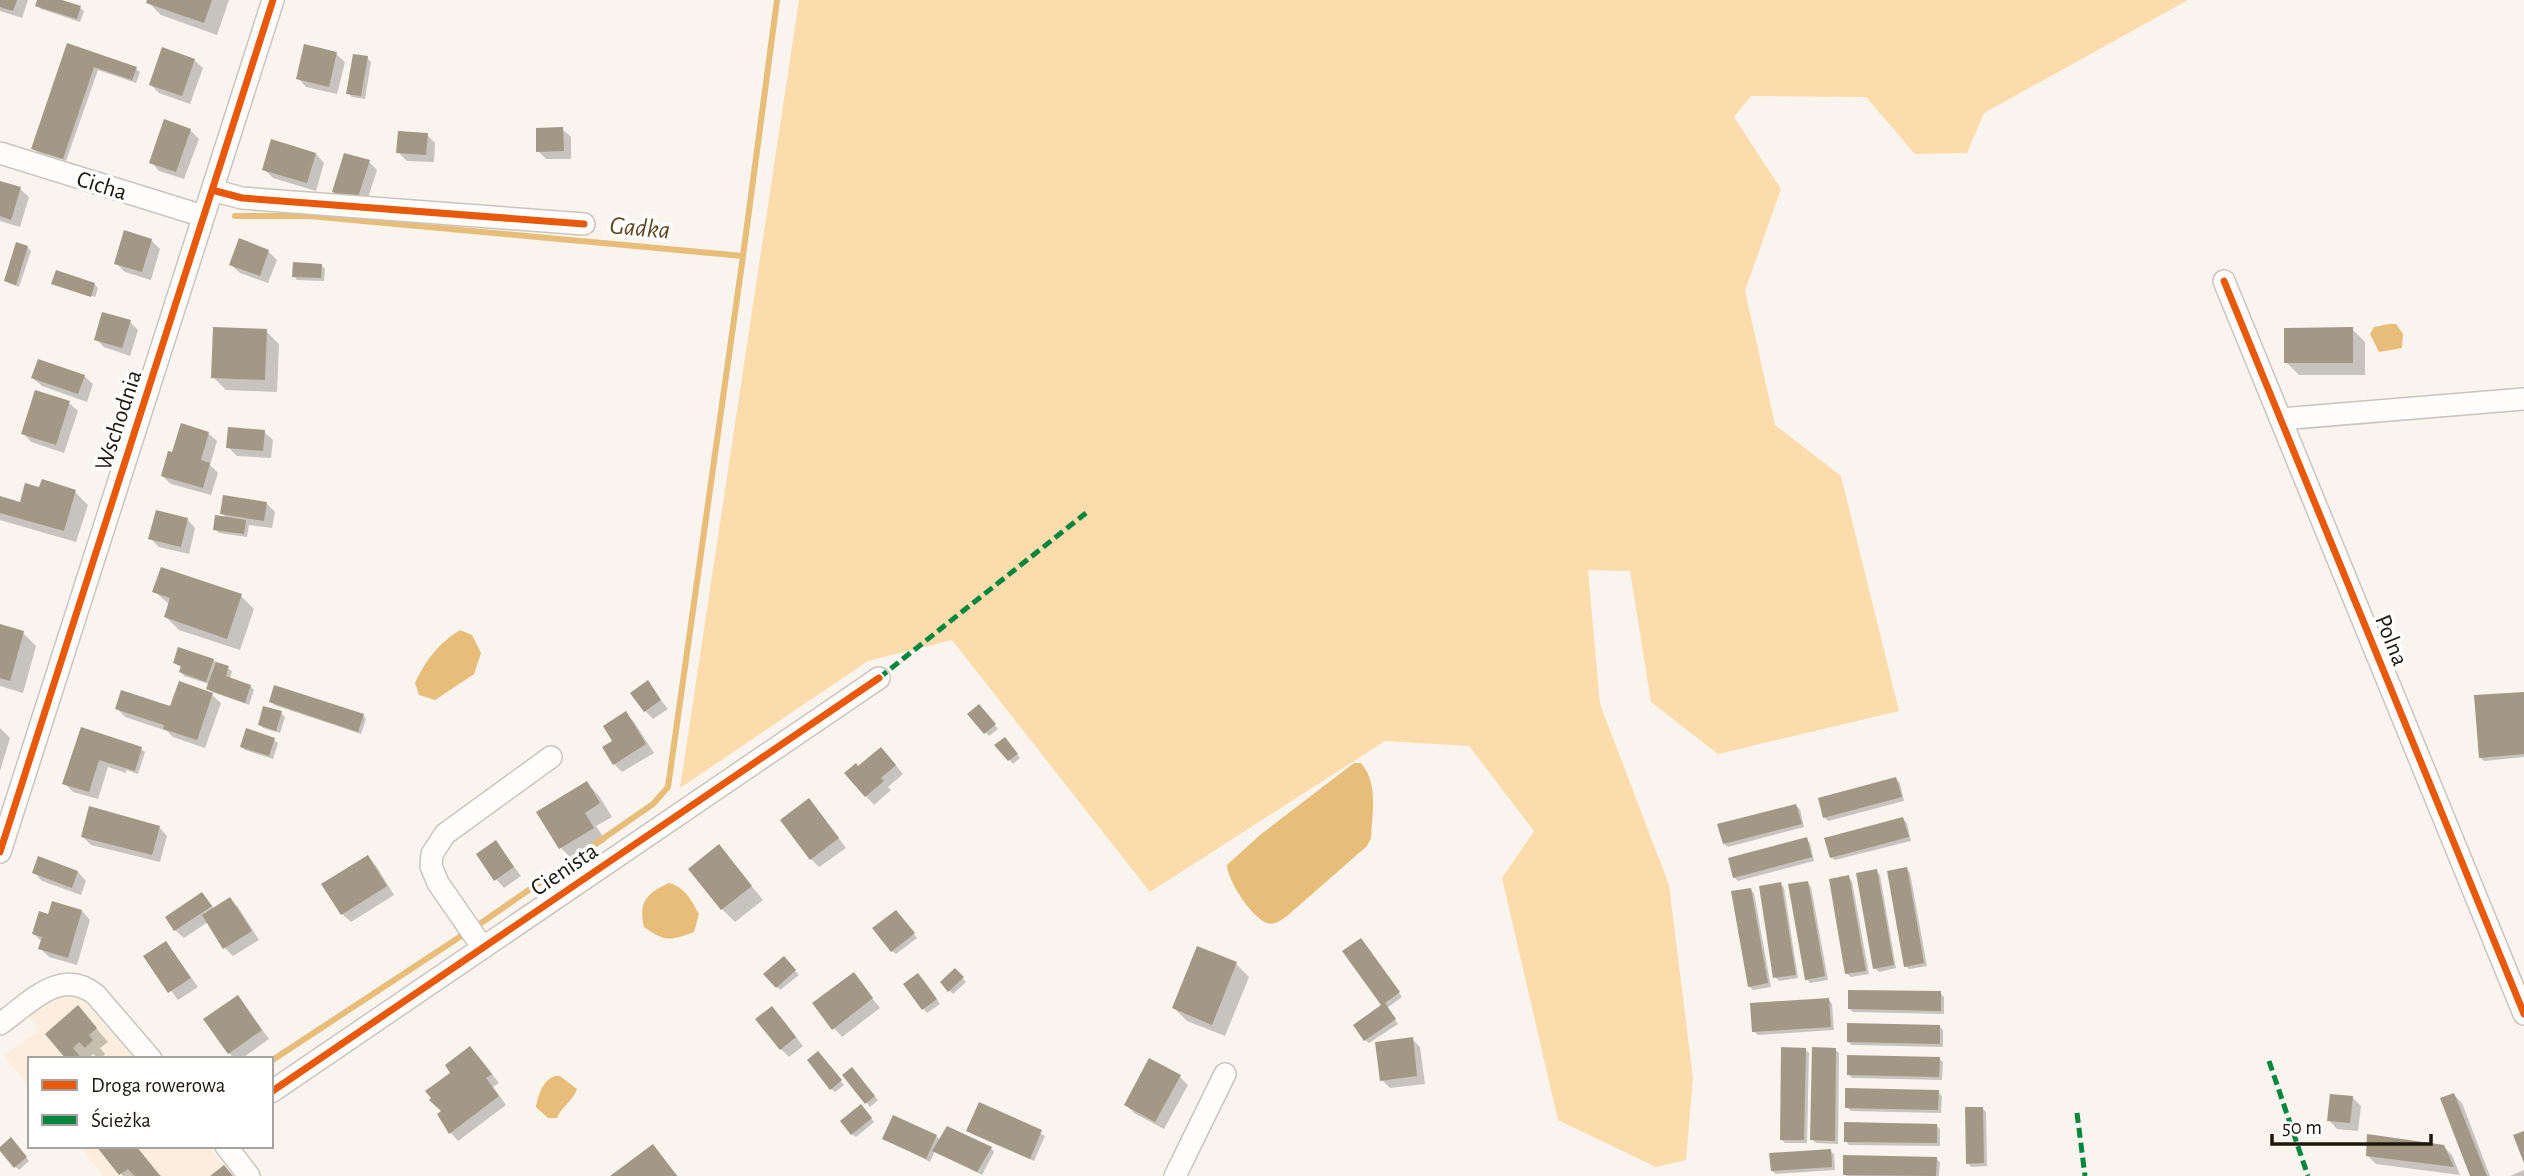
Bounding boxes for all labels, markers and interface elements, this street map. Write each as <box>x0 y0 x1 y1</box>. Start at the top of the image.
street label: Cicha <box>74 167 130 205</box>
water label: Gadka <box>609 212 671 244</box>
street label: Wschodnia <box>91 367 146 474</box>
street label: Polna <box>2370 611 2412 669</box>
street label: Cienista <box>527 839 602 901</box>
legend <box>28 1057 273 1148</box>
text: Droga rowerowa <box>91 1075 226 1096</box>
scale bar <box>2272 1102 2431 1146</box>
text: Ścieżka <box>91 1107 151 1131</box>
text: 50 m <box>2282 1117 2322 1138</box>

